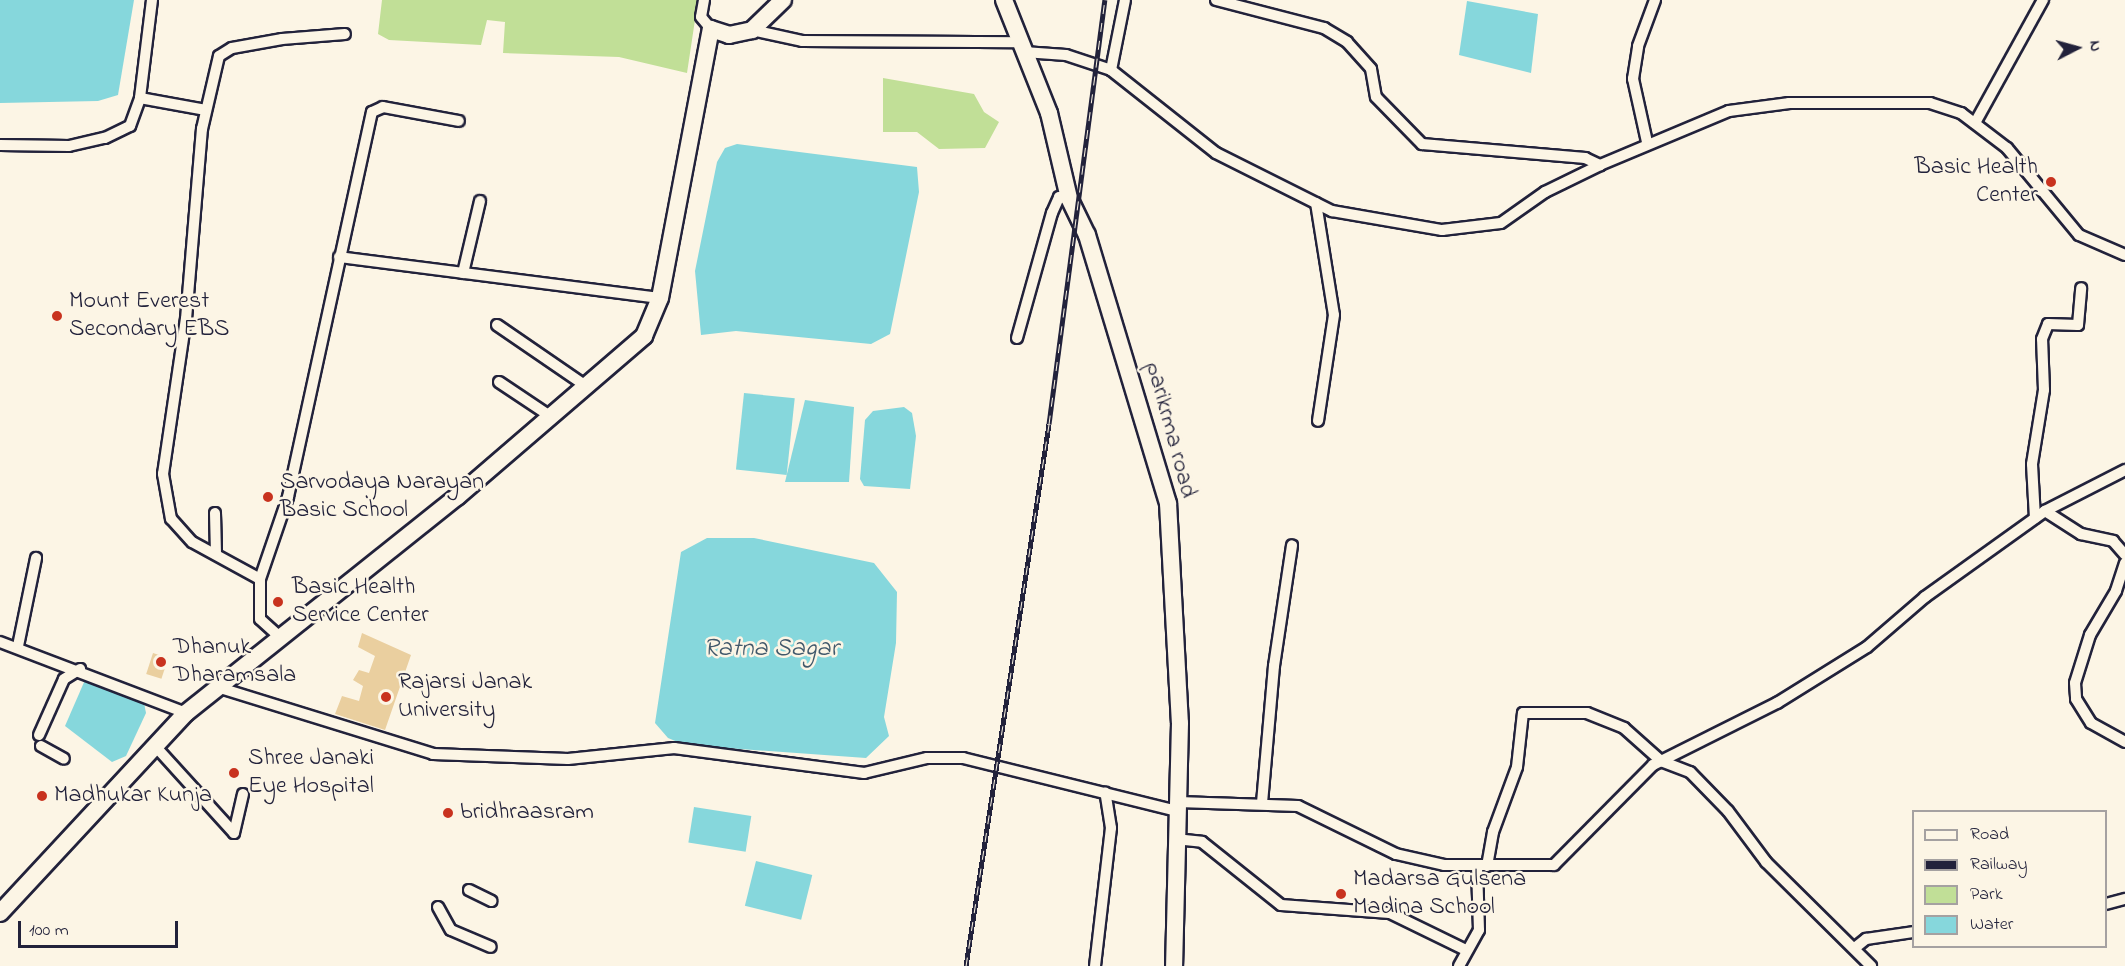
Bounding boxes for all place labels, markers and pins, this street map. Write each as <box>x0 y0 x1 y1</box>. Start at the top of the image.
place label: Basic Health Center <box>1915 154 2038 210</box>
marker: Basic Health Center <box>2042 173 2060 191</box>
place label: Mount Everest Secondary EBS <box>69 288 229 344</box>
marker: Mount Everest Secondary EBS <box>50 309 64 323</box>
place label: Sarvodaya Narayan Basic School <box>280 469 484 525</box>
marker: Sarvodaya Narayan Basic School <box>261 490 275 504</box>
place label: Basic Health Service Center <box>292 574 429 630</box>
marker: Basic Health Service Center <box>269 593 287 611</box>
place label: Dhanuk Dharamsala <box>173 634 296 690</box>
marker: Dhanuk Dharamsala <box>154 655 168 669</box>
place label: Rajarsi Janak University <box>398 669 532 725</box>
marker: Rajarsi Janak University <box>379 690 393 704</box>
place label: Shree Janaki Eye Hospital <box>248 745 374 801</box>
marker: Shree Janaki Eye Hospital <box>225 764 243 782</box>
place label: Madhukar Kunja <box>54 782 212 810</box>
marker: Madhukar Kunja <box>35 789 49 803</box>
place label: bridhraasram <box>460 799 594 827</box>
marker: bridhraasram <box>441 806 455 820</box>
place label: Madarsa Gulsena Madina School <box>1353 866 1526 922</box>
marker: Madarsa Gulsena Madina School <box>1334 887 1348 901</box>

